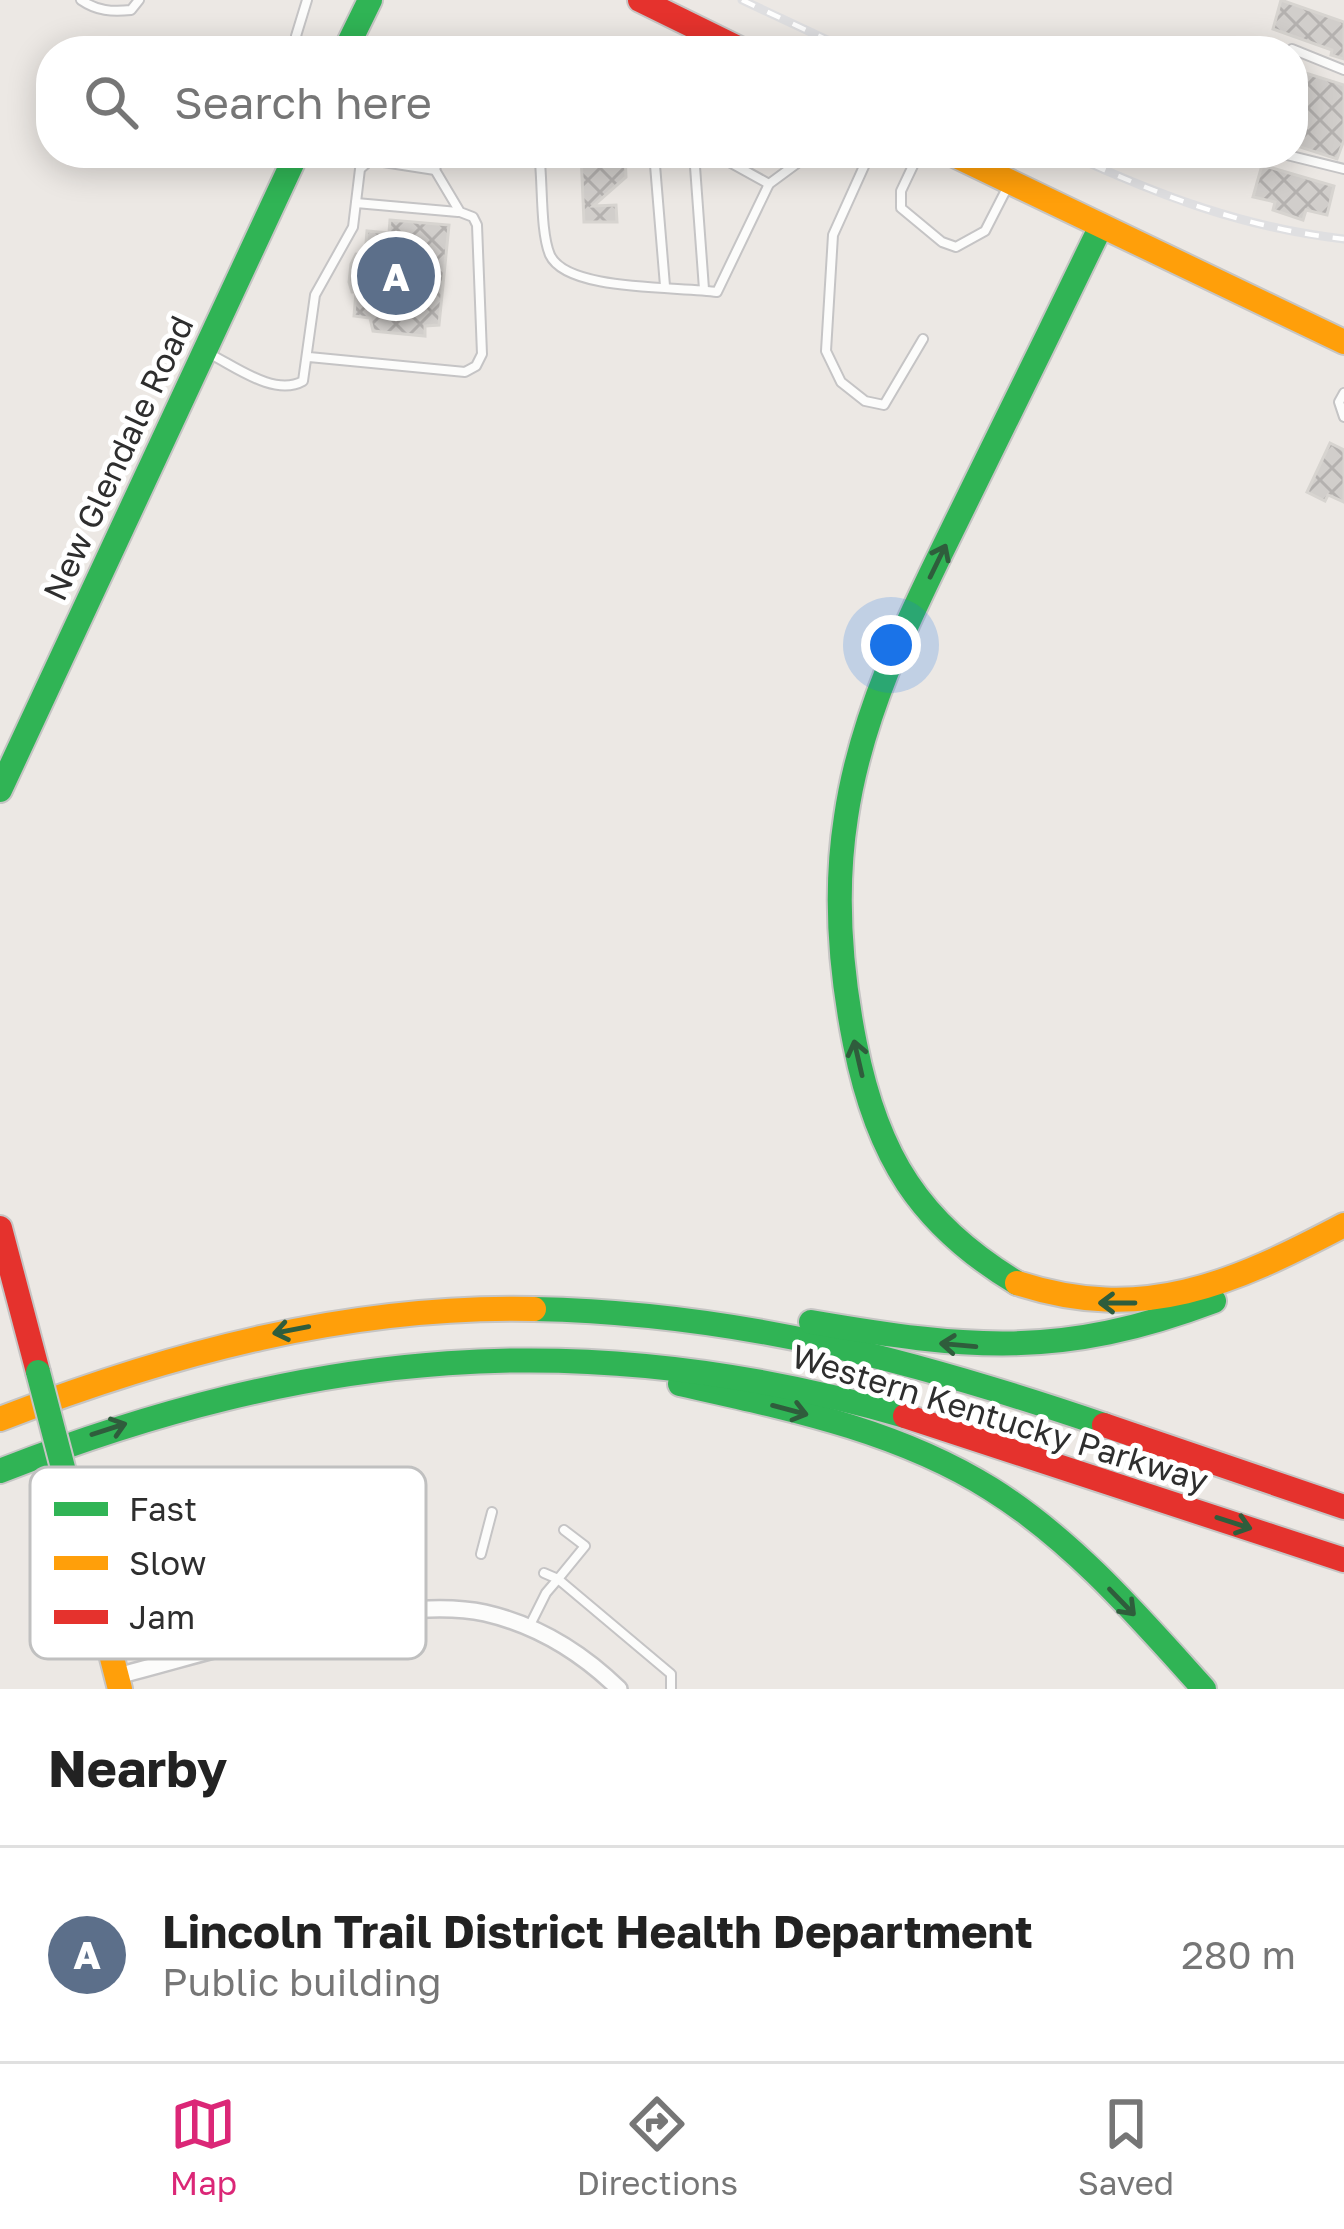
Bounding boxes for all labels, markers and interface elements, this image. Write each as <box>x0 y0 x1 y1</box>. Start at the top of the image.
search box <box>36 36 1308 168</box>
icon: search <box>78 69 144 135</box>
text: Search here <box>174 75 432 129</box>
pin: A <box>357 231 435 321</box>
street label: New Glendale Road <box>35 309 201 606</box>
one-way arrow <box>928 544 950 580</box>
your location <box>861 615 921 675</box>
one-way arrow <box>846 1039 869 1077</box>
one-way arrow <box>1098 1292 1137 1314</box>
one-way arrow <box>272 1320 311 1342</box>
one-way arrow <box>939 1333 978 1356</box>
street label: Western Kentucky Parkway <box>787 1336 1213 1499</box>
one-way arrow <box>771 1400 809 1422</box>
one-way arrow <box>89 1416 127 1438</box>
legend <box>30 1467 426 1659</box>
text: Fast <box>129 1489 197 1528</box>
one-way arrow <box>1214 1514 1252 1536</box>
text: Slow <box>129 1543 207 1582</box>
one-way arrow <box>1107 1587 1135 1616</box>
text: Jam <box>129 1597 195 1636</box>
text: Nearby <box>48 1737 227 1798</box>
text: Lincoln Trail District Health Department <box>162 1904 1033 1958</box>
text: A <box>73 1931 101 1978</box>
text: 280 m <box>1181 1931 1296 1978</box>
text: Public building <box>162 1958 442 2005</box>
tab: Map <box>170 2091 237 2202</box>
tab: Directions <box>577 2091 738 2202</box>
tab: Saved <box>1078 2091 1174 2202</box>

